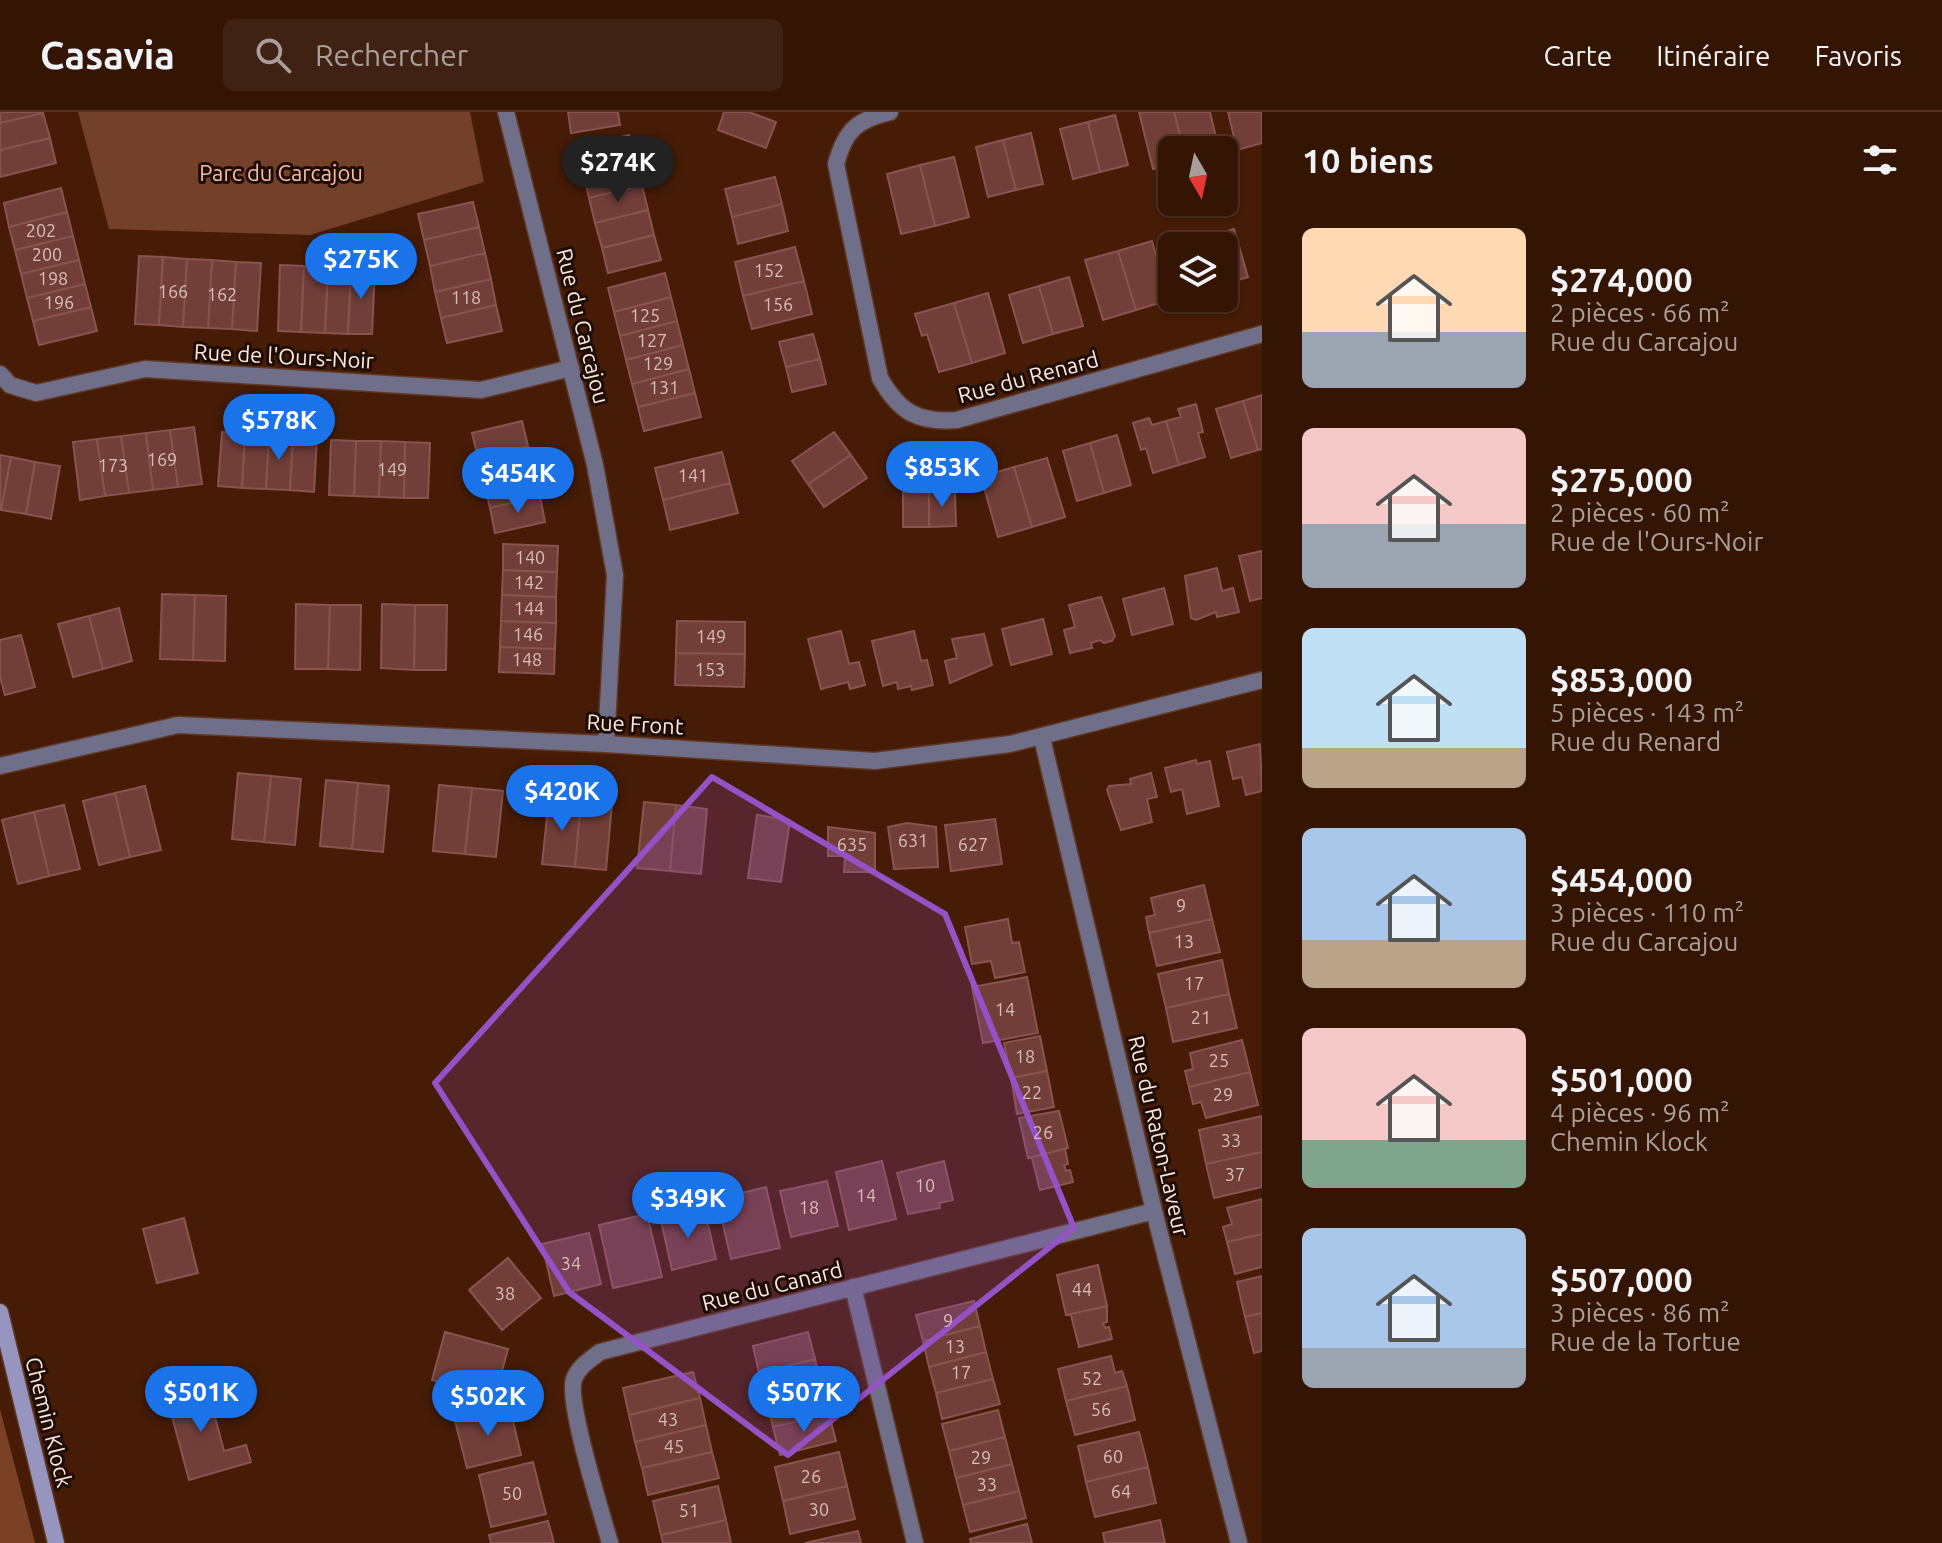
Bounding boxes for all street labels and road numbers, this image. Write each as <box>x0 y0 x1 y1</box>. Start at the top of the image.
street label: Rue du Carcajou <box>552 246 615 406</box>
street label: Rue de l'Ours-Noir <box>193 338 375 373</box>
street label: Rue du Renard <box>955 346 1101 407</box>
street label: Rue Front <box>586 708 684 739</box>
street label: Rue du Raton-Laveur <box>1124 1033 1195 1239</box>
street label: Rue du Canard <box>699 1256 845 1315</box>
street label: Chemin Klock <box>21 1354 78 1490</box>

